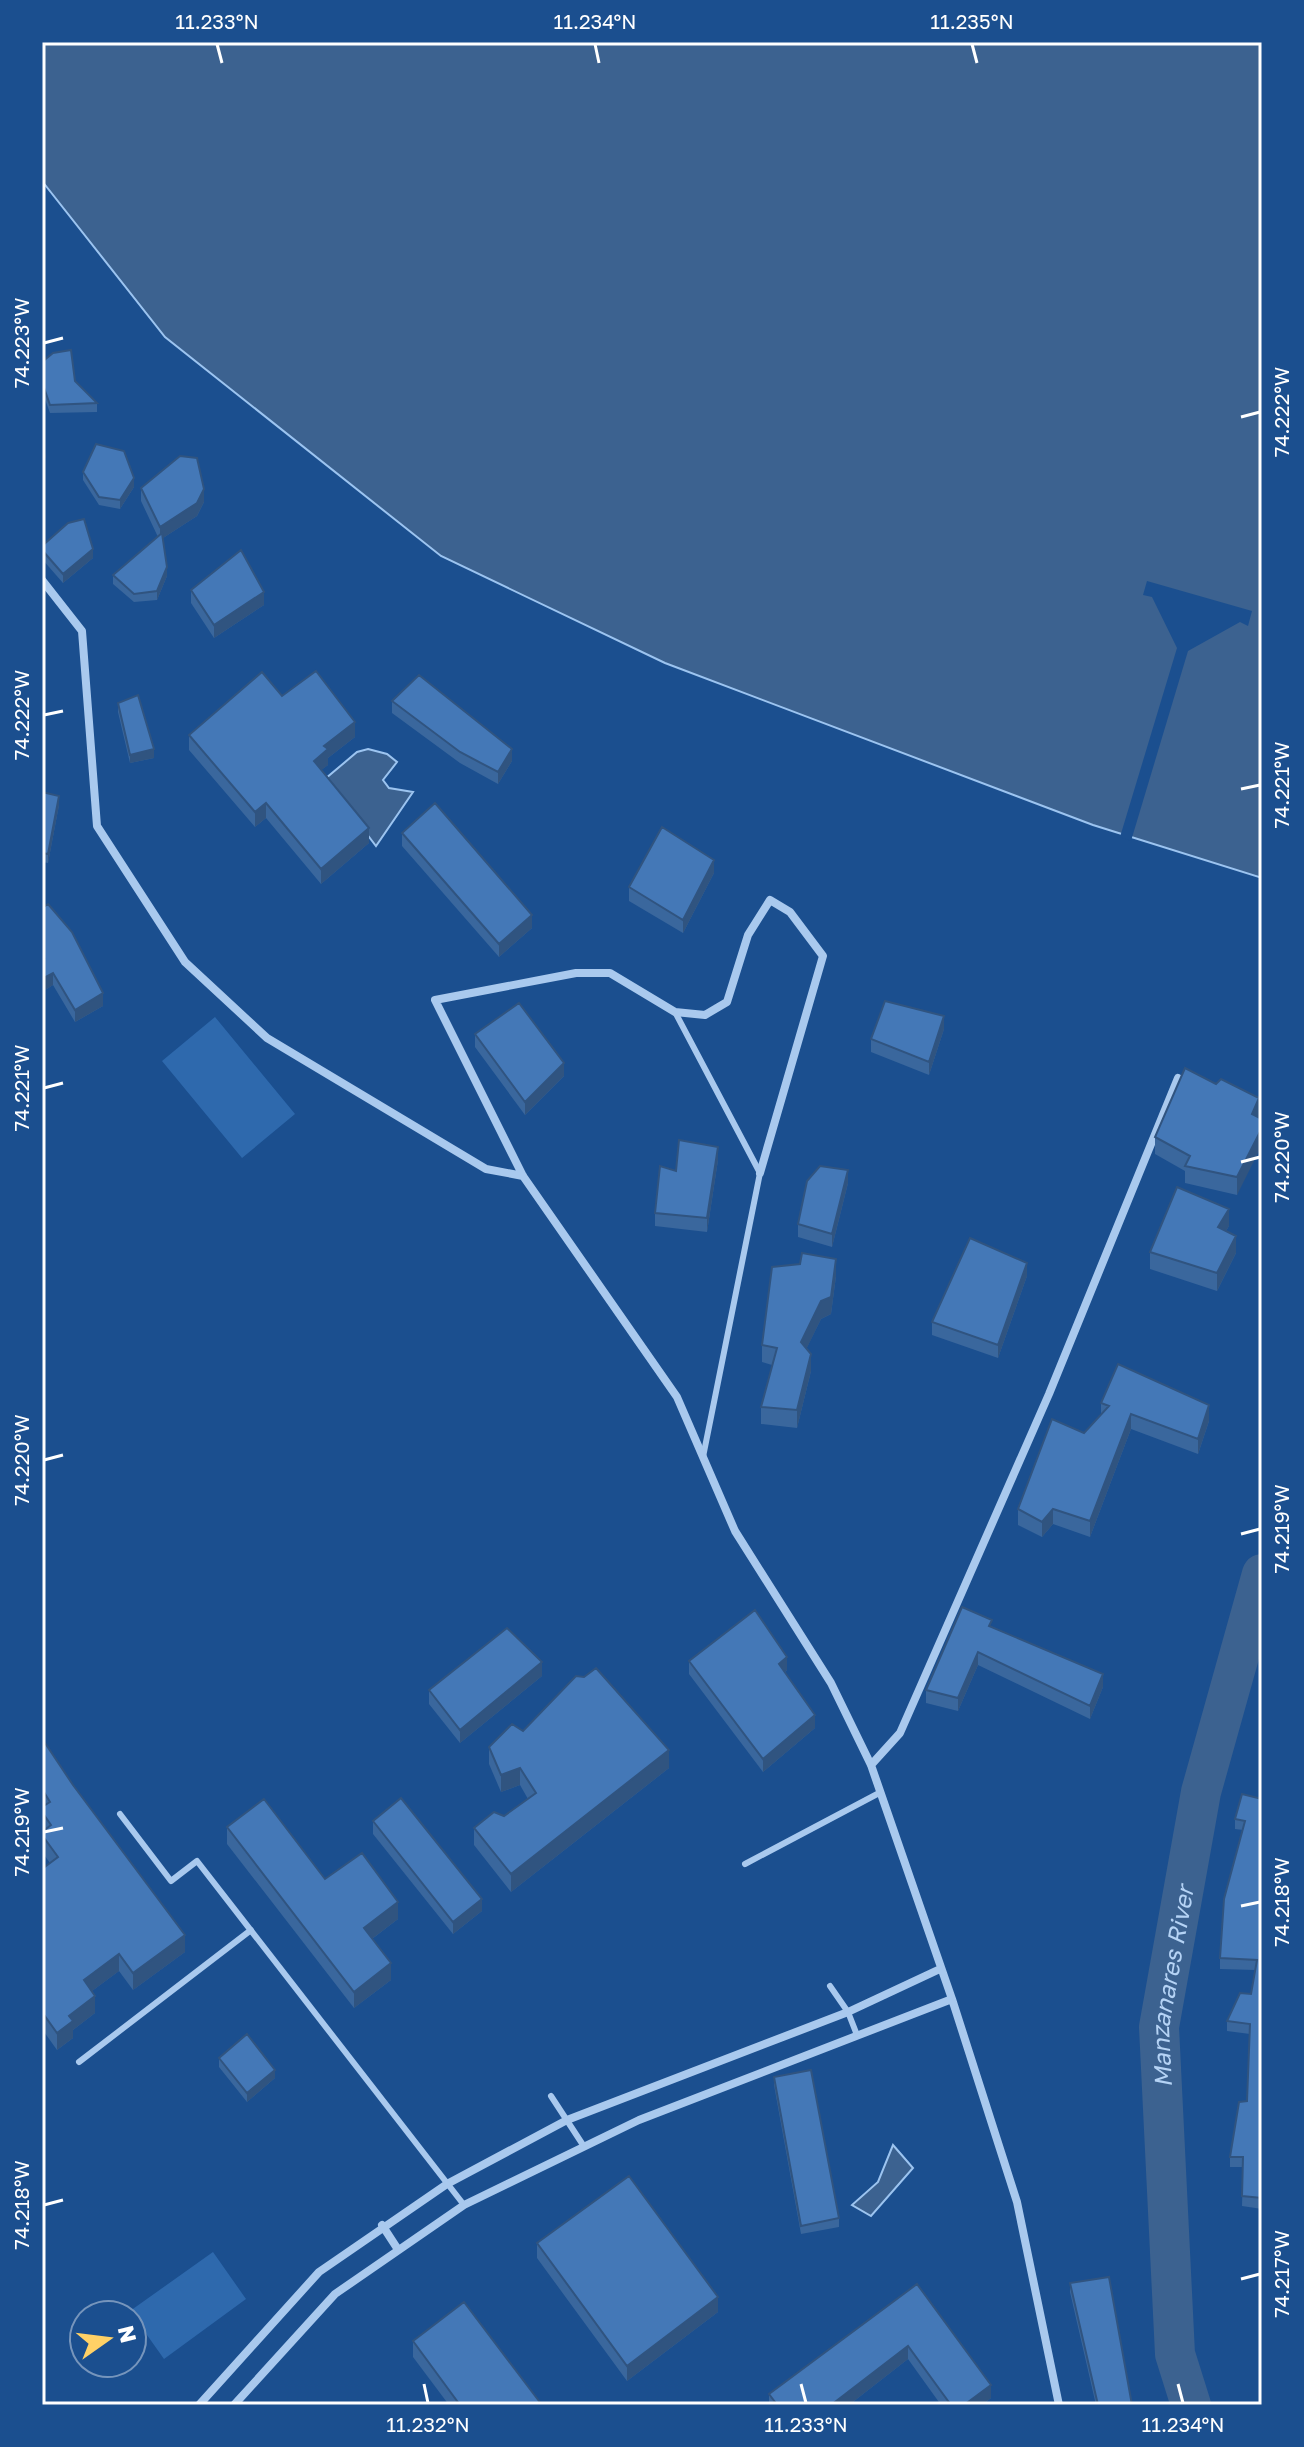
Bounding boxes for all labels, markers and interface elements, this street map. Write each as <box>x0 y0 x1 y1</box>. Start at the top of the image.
text: 11.233°N <box>175 9 259 33</box>
text: 11.234°N <box>554 9 636 33</box>
text: 11.235°N <box>930 9 1014 33</box>
text: 74.223°W <box>9 298 33 388</box>
text: 74.222°W <box>1269 367 1293 457</box>
text: 74.222°W <box>9 670 33 760</box>
text: 74.221°W <box>1269 741 1293 829</box>
text: 74.221°W <box>9 1044 33 1132</box>
text: 74.220°W <box>1269 1111 1293 1203</box>
text: 74.220°W <box>9 1414 33 1506</box>
text: 74.219°W <box>1269 1484 1293 1574</box>
text: 74.219°W <box>9 1787 33 1877</box>
text: 74.218°W <box>1269 1857 1293 1947</box>
water label: Manzanares River <box>1144 1880 1199 2088</box>
text: 74.218°W <box>9 2160 33 2250</box>
text: 74.217°W <box>1269 2230 1293 2318</box>
north arrow <box>68 2299 148 2379</box>
text: N <box>113 2323 143 2345</box>
text: 11.232°N <box>386 2412 470 2436</box>
text: 11.233°N <box>764 2412 848 2436</box>
text: 11.234°N <box>1142 2412 1224 2436</box>

